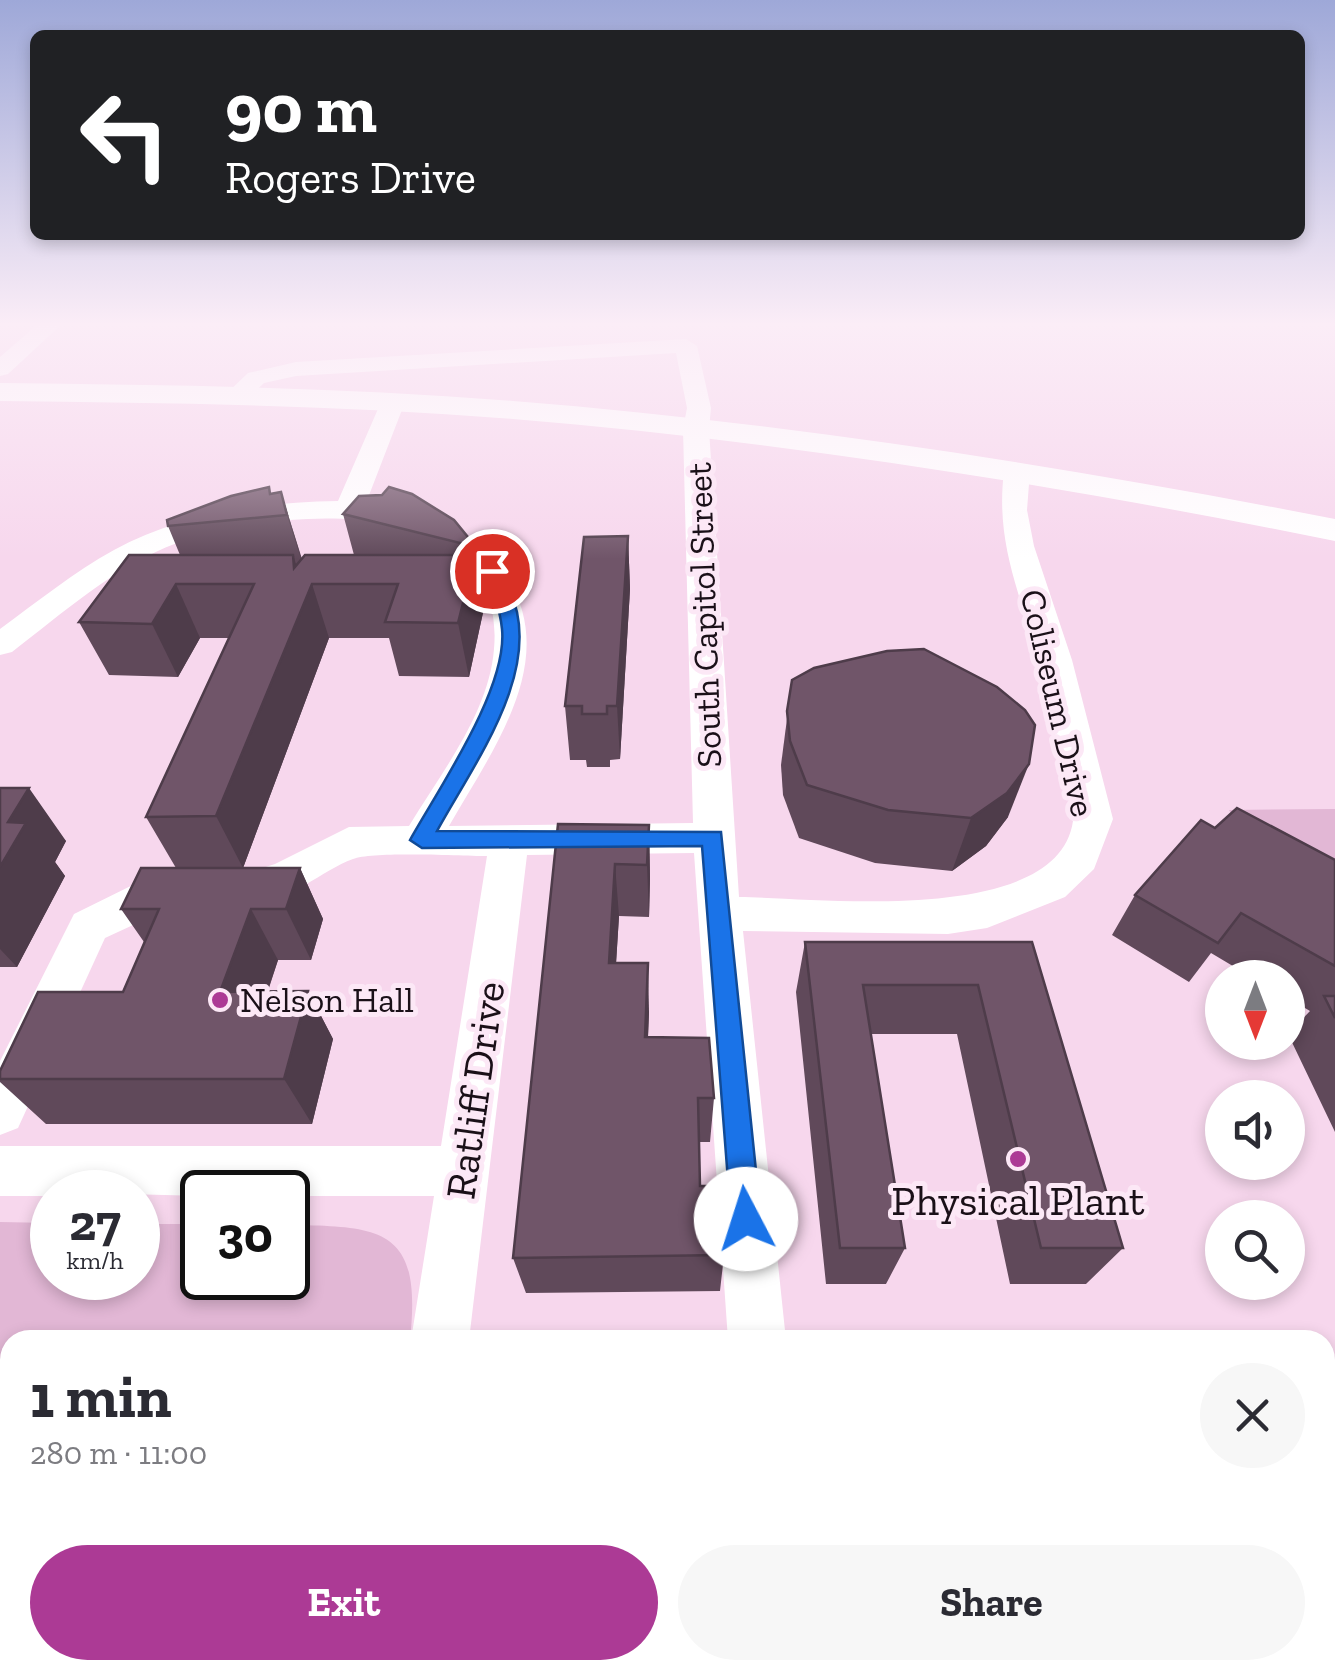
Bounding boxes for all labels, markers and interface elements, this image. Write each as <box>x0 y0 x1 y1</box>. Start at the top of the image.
text: 90 m <box>225 66 377 150</box>
icon: left <box>60 70 190 200</box>
text: Rogers Drive <box>225 151 476 205</box>
street label: South Capitol Street <box>678 462 730 768</box>
pin <box>450 529 535 614</box>
icon: arrive <box>465 544 520 599</box>
street label: Coliseum Drive <box>1011 585 1105 821</box>
north arrow <box>1205 960 1305 1060</box>
map controls <box>1205 960 1305 1300</box>
street label: Ratliff Drive <box>435 978 515 1202</box>
place label: Nelson Hall <box>240 979 414 1021</box>
marker: Nelson Hall <box>209 989 231 1011</box>
button: sound <box>1205 1080 1305 1180</box>
marker: Physical Plant <box>1007 1148 1029 1170</box>
position arrow <box>694 1167 798 1271</box>
speed limit sign: 30 <box>180 1170 310 1300</box>
place label: Physical Plant <box>891 1175 1145 1226</box>
text: 27 <box>69 1193 121 1253</box>
button: search <box>1205 1200 1305 1300</box>
text: km/h <box>66 1245 124 1275</box>
text: 1 min <box>30 1360 172 1432</box>
button: close <box>1200 1363 1305 1468</box>
text: 280 m · 11:00 <box>30 1434 207 1472</box>
button: Exit <box>30 1545 658 1660</box>
button: Share <box>678 1545 1305 1660</box>

